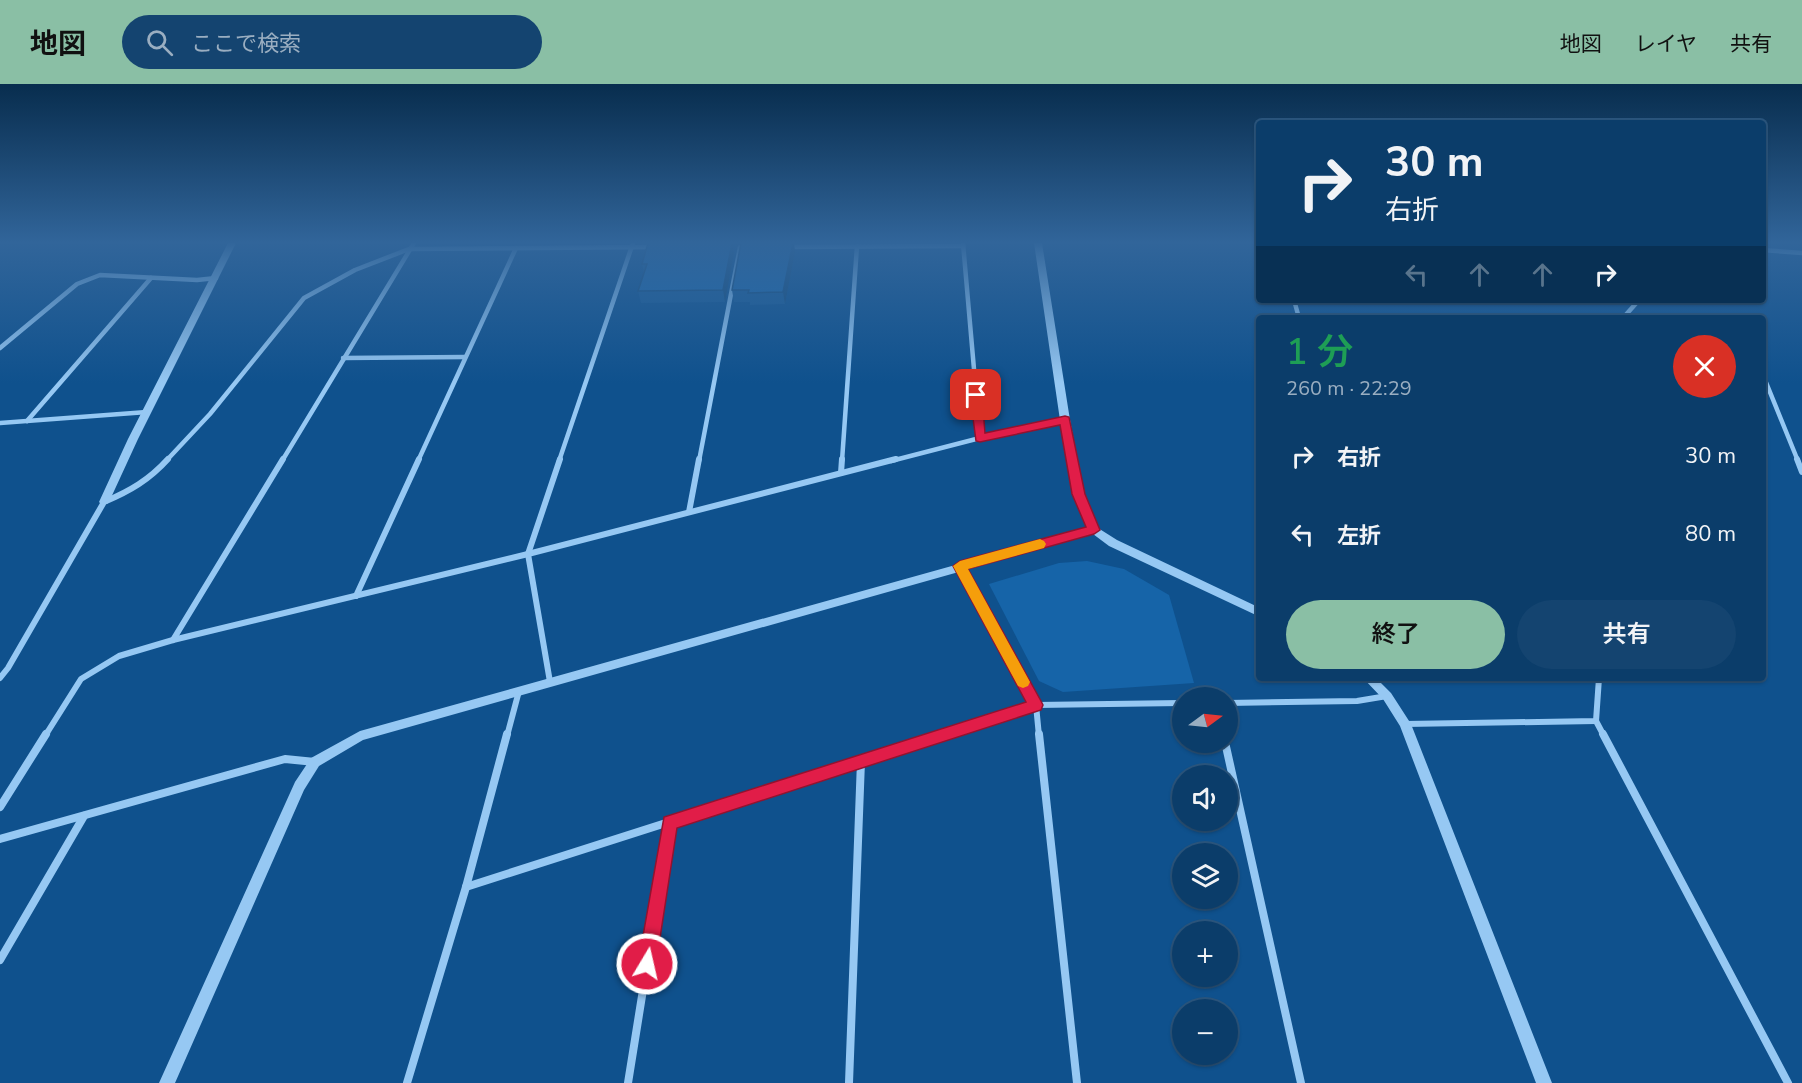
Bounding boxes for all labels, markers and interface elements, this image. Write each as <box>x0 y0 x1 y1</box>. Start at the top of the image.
search box <box>122 15 542 69</box>
text: 地図 <box>30 25 86 63</box>
icon: search <box>143 26 176 59</box>
text: ここで検索 <box>191 29 301 59</box>
text: 地図 <box>1560 30 1602 58</box>
text: レイヤ <box>1635 30 1697 58</box>
text: 共有 <box>1730 30 1772 58</box>
text: 30 m <box>1385 134 1484 191</box>
icon: right <box>1286 144 1364 222</box>
text: 右折 <box>1385 192 1439 229</box>
icon: left <box>1400 258 1433 291</box>
icon: ahead <box>1463 258 1496 291</box>
icon: ahead <box>1526 258 1559 291</box>
icon: right <box>1589 258 1622 291</box>
text: 1 分 <box>1286 328 1353 377</box>
button: close <box>1673 335 1736 398</box>
pin <box>950 369 1001 420</box>
text: 260 m · 22:29 <box>1286 375 1412 402</box>
icon: arrive <box>959 378 992 411</box>
icon: right <box>1286 440 1319 473</box>
text: 30 m <box>1685 441 1736 471</box>
text: 右折 <box>1337 443 1381 473</box>
icon: left <box>1286 518 1319 551</box>
text: 80 m <box>1685 519 1736 549</box>
text: 左折 <box>1337 521 1381 551</box>
button: 終了 <box>1286 600 1505 669</box>
button: 共有 <box>1517 600 1736 669</box>
north arrow <box>1172 687 1238 753</box>
map controls <box>1172 687 1238 1065</box>
button: sound <box>1172 765 1238 831</box>
button: layers <box>1172 843 1238 909</box>
button: + <box>1172 921 1238 987</box>
position arrow <box>615 932 679 996</box>
button: − <box>1172 999 1238 1065</box>

